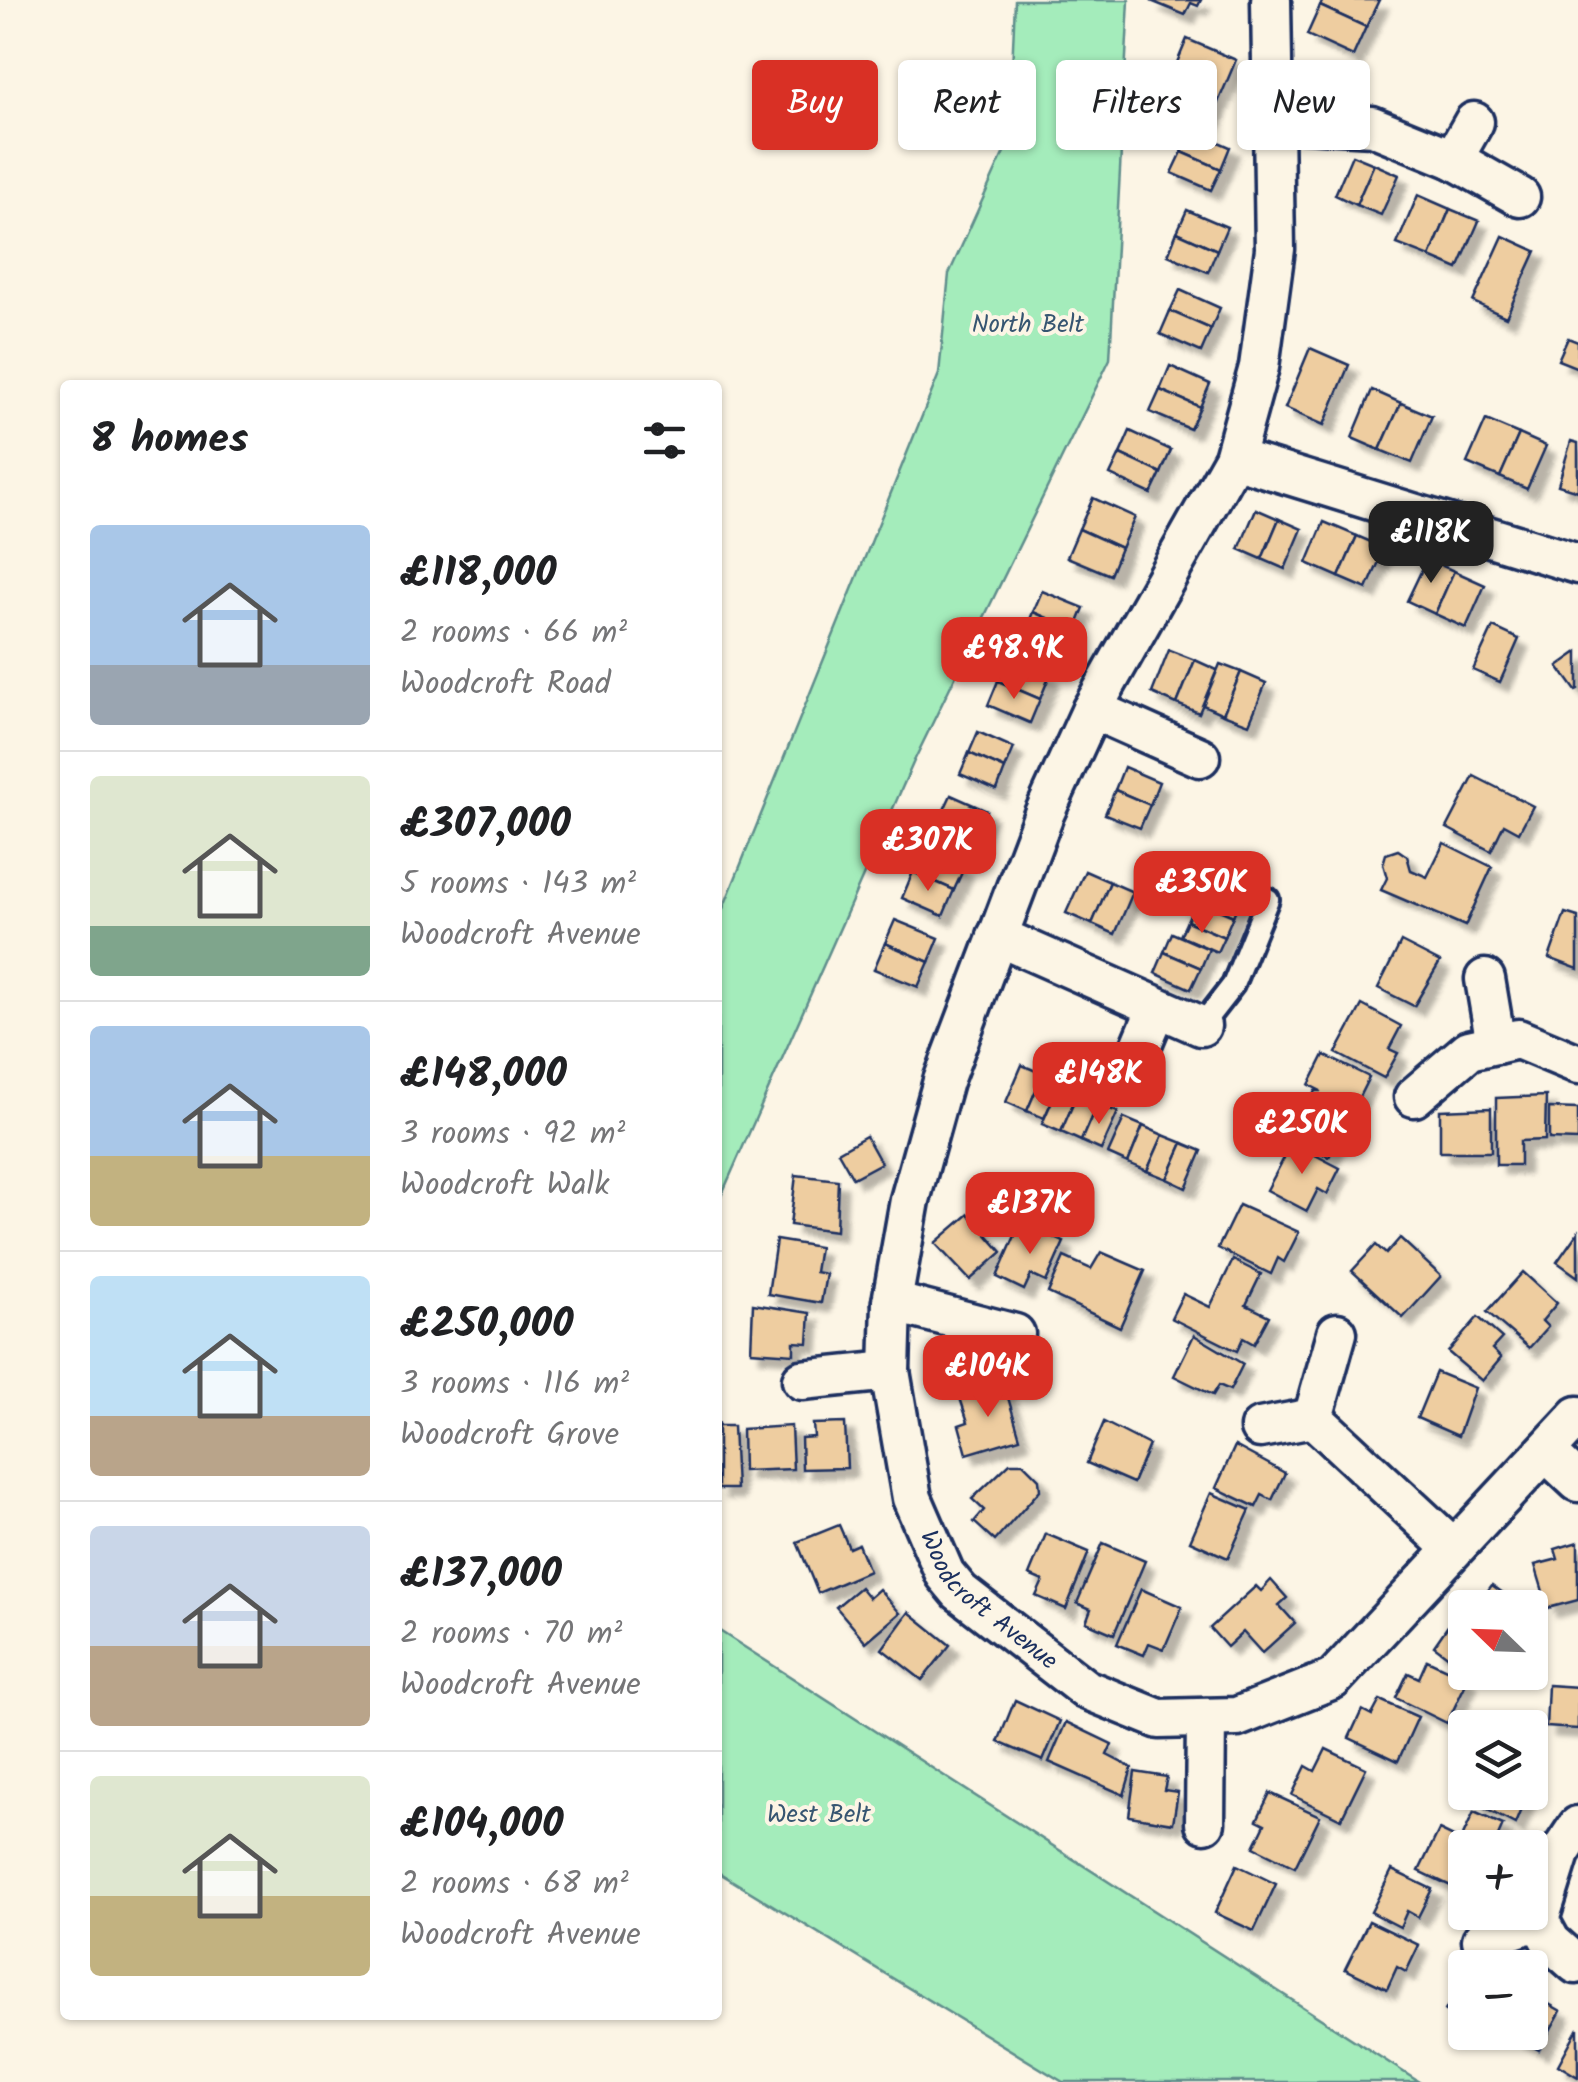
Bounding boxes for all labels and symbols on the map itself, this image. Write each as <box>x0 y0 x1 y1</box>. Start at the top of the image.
park label: North Belt <box>972 305 1085 345</box>
pin: £118K <box>1361 501 1501 586</box>
pin: £98.9K <box>933 617 1095 702</box>
pin: £307K <box>858 809 998 894</box>
pin: £350K <box>1132 851 1272 936</box>
pin: £148K <box>1029 1042 1169 1127</box>
pin: £250K <box>1232 1092 1372 1177</box>
pin: £137K <box>960 1172 1100 1257</box>
pin: £104K <box>918 1335 1058 1420</box>
street label: Woodcroft Avenue <box>908 1524 1066 1681</box>
north arrow <box>1448 1590 1548 1690</box>
park label: West Belt <box>767 1795 871 1835</box>

